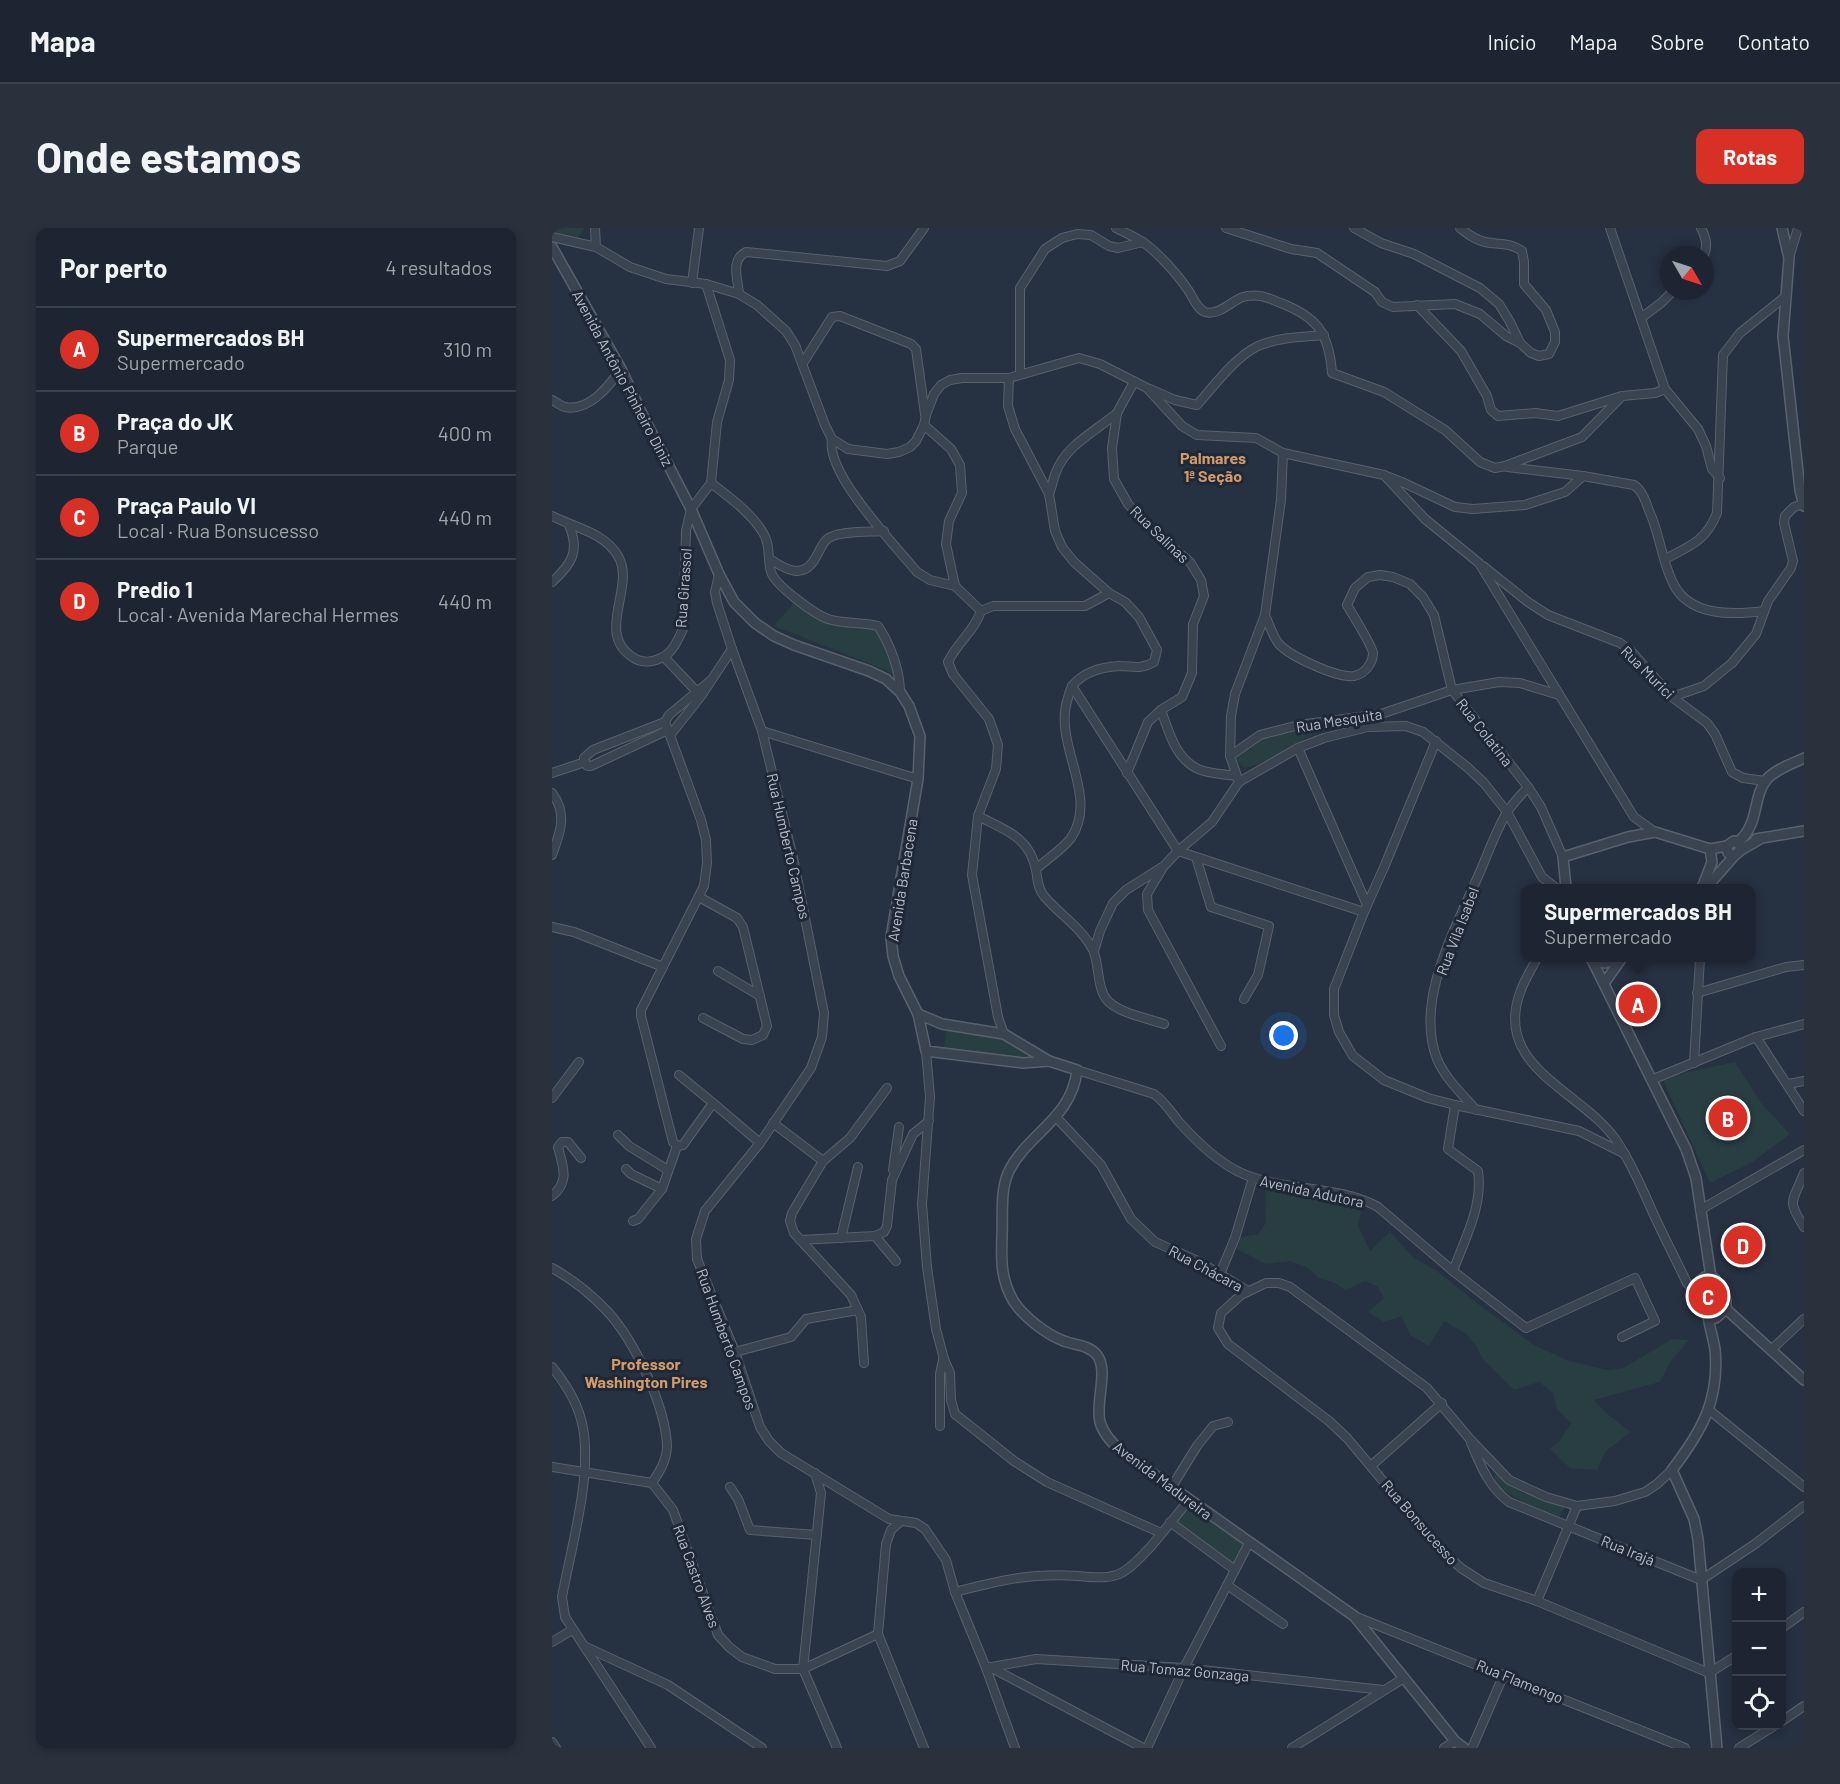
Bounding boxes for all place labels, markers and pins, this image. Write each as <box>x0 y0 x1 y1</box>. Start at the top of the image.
pin: A <box>1618 982 1658 1026</box>
pin: B <box>1708 1096 1748 1140</box>
pin: D <box>1724 1222 1762 1268</box>
pin: C <box>1688 1274 1728 1318</box>

